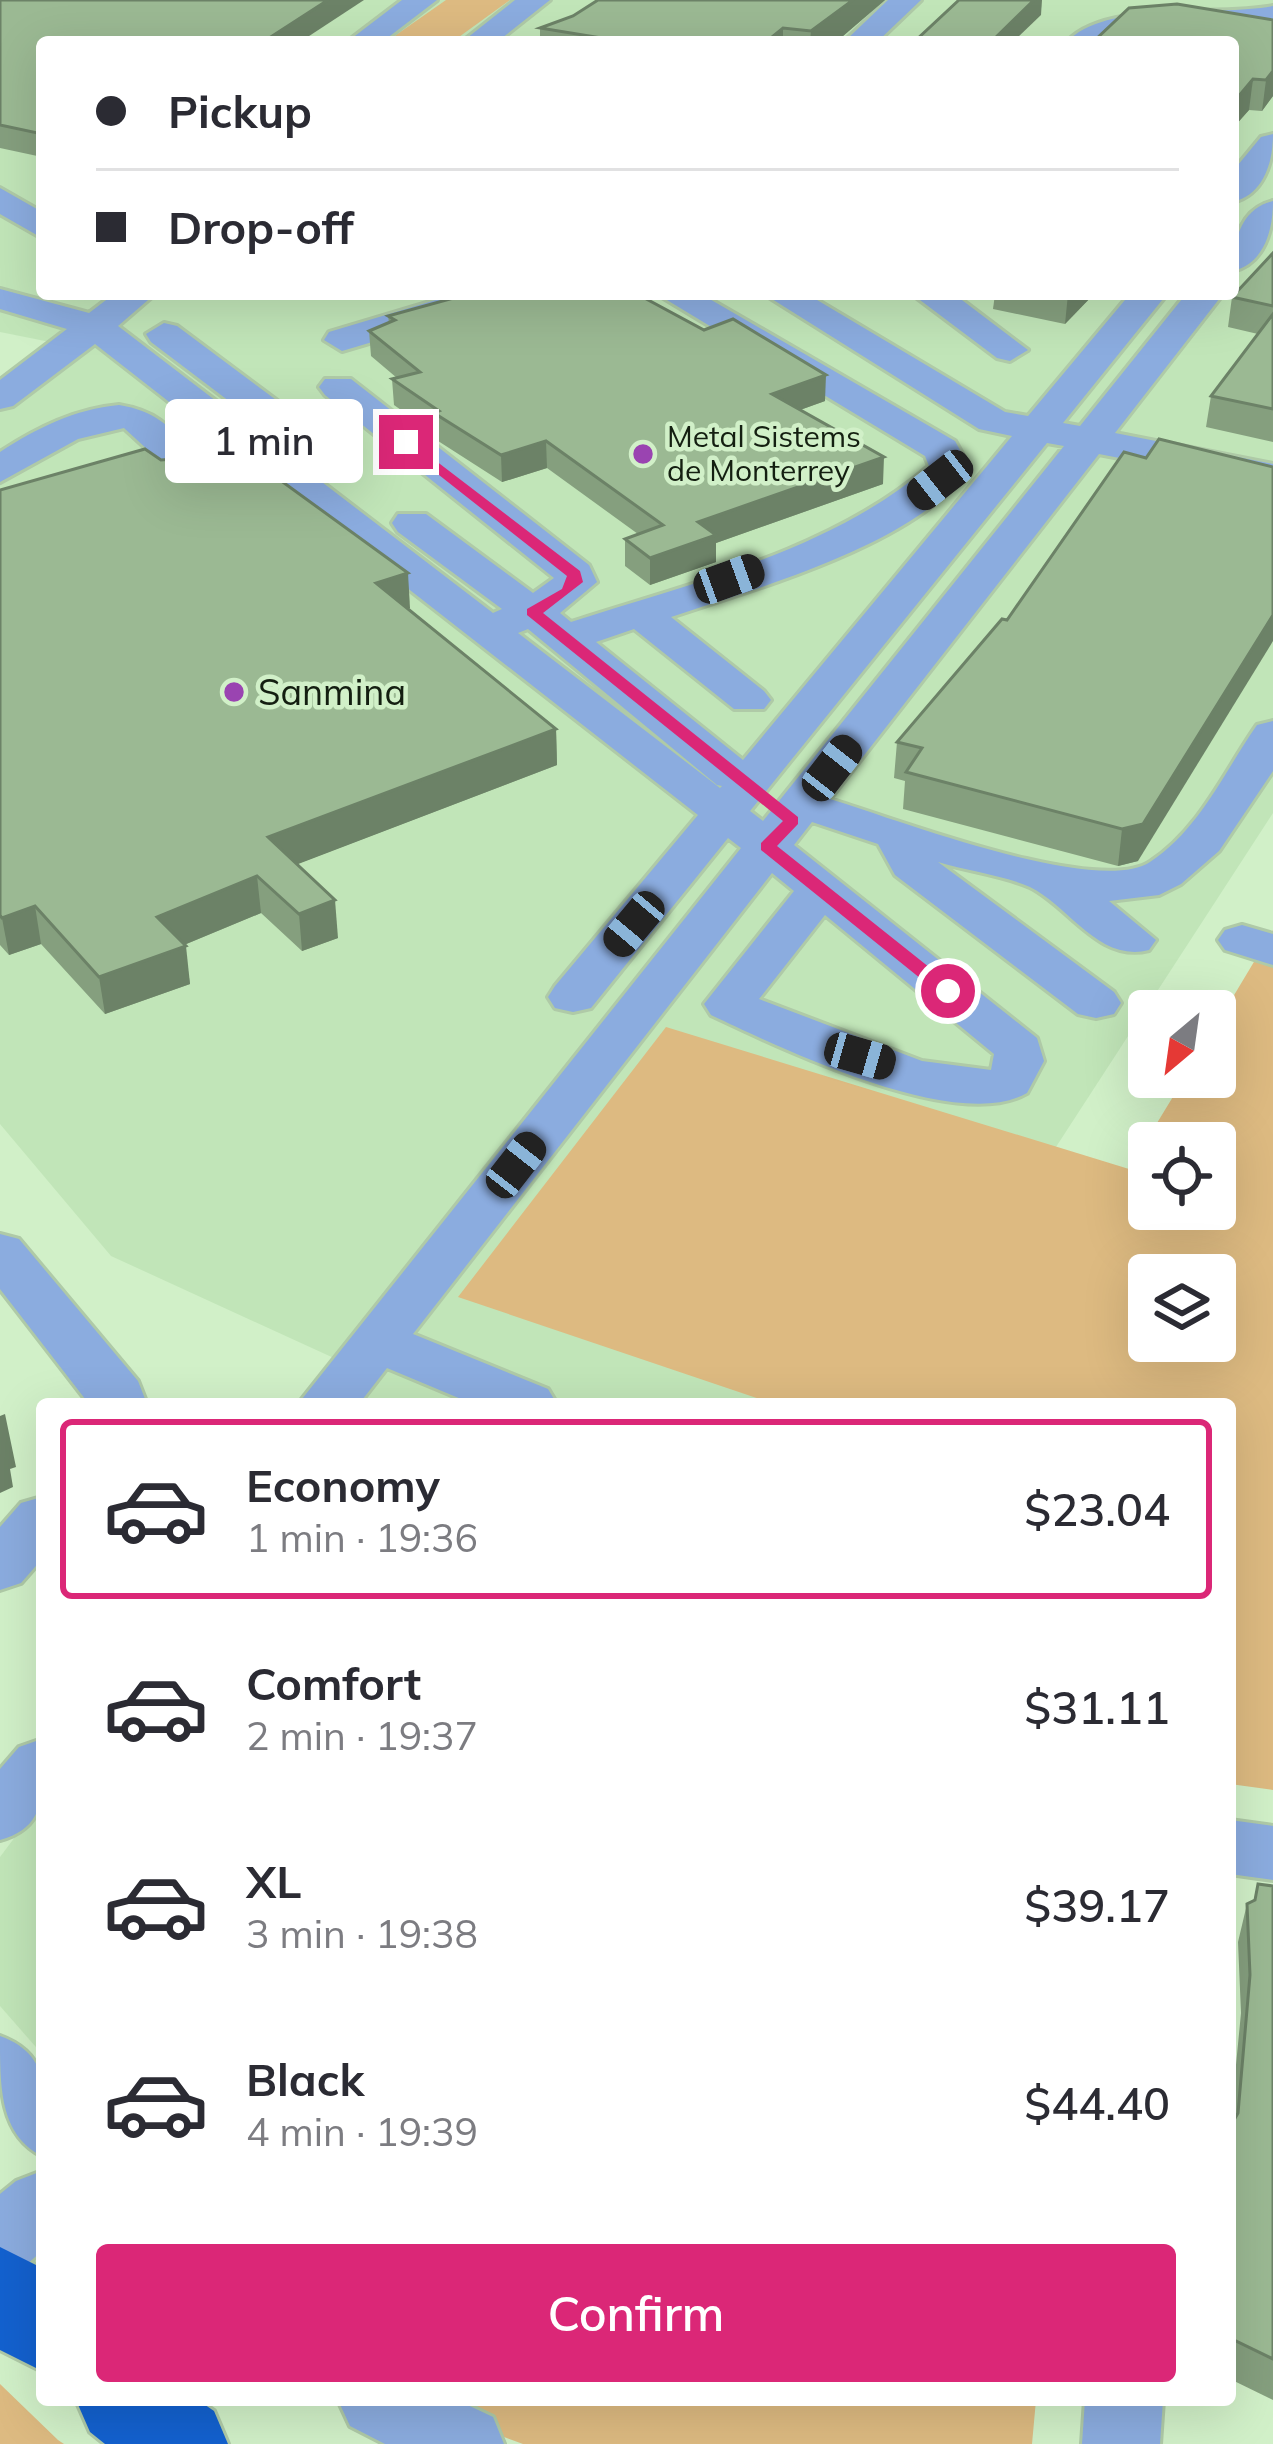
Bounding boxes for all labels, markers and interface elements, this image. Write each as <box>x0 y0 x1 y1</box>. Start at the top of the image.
text: Pickup <box>168 83 312 139</box>
text: Drop-off <box>168 199 354 255</box>
callout: 1 min <box>166 400 364 484</box>
route end <box>379 415 433 469</box>
text: 1 min <box>213 416 315 465</box>
place label: Metal Sistems de Monterrey <box>667 417 861 489</box>
marker: Metal Sistems de Monterrey <box>630 441 656 467</box>
car <box>901 444 979 516</box>
car <box>689 550 769 608</box>
place label: Sanmina <box>258 669 406 714</box>
marker: Sanmina <box>221 679 247 705</box>
car <box>796 729 868 807</box>
car <box>597 885 671 963</box>
route start <box>921 964 975 1018</box>
north arrow <box>1128 990 1236 1098</box>
map controls <box>1128 990 1236 1362</box>
car <box>820 1029 900 1083</box>
button: locate <box>1128 1122 1236 1230</box>
car <box>480 1126 552 1204</box>
button: layers <box>1128 1254 1236 1362</box>
icon: car <box>102 1455 210 1563</box>
text: Economy <box>246 1457 440 1513</box>
text: $23.04 <box>1024 1481 1170 1537</box>
text: 1 min · 19:36 <box>246 1513 478 1562</box>
icon: car <box>102 1653 210 1761</box>
text: Comfort <box>246 1655 421 1711</box>
text: $31.11 <box>1024 1679 1170 1735</box>
text: 2 min · 19:37 <box>246 1711 478 1760</box>
icon: car <box>102 1851 210 1959</box>
text: XL <box>246 1853 301 1909</box>
text: $39.17 <box>1024 1877 1170 1933</box>
text: 3 min · 19:38 <box>246 1909 478 1958</box>
icon: car <box>102 2049 210 2157</box>
text: Black <box>246 2051 364 2107</box>
text: $44.40 <box>1024 2075 1170 2131</box>
text: 4 min · 19:39 <box>246 2107 478 2156</box>
button: Confirm <box>96 2244 1176 2382</box>

